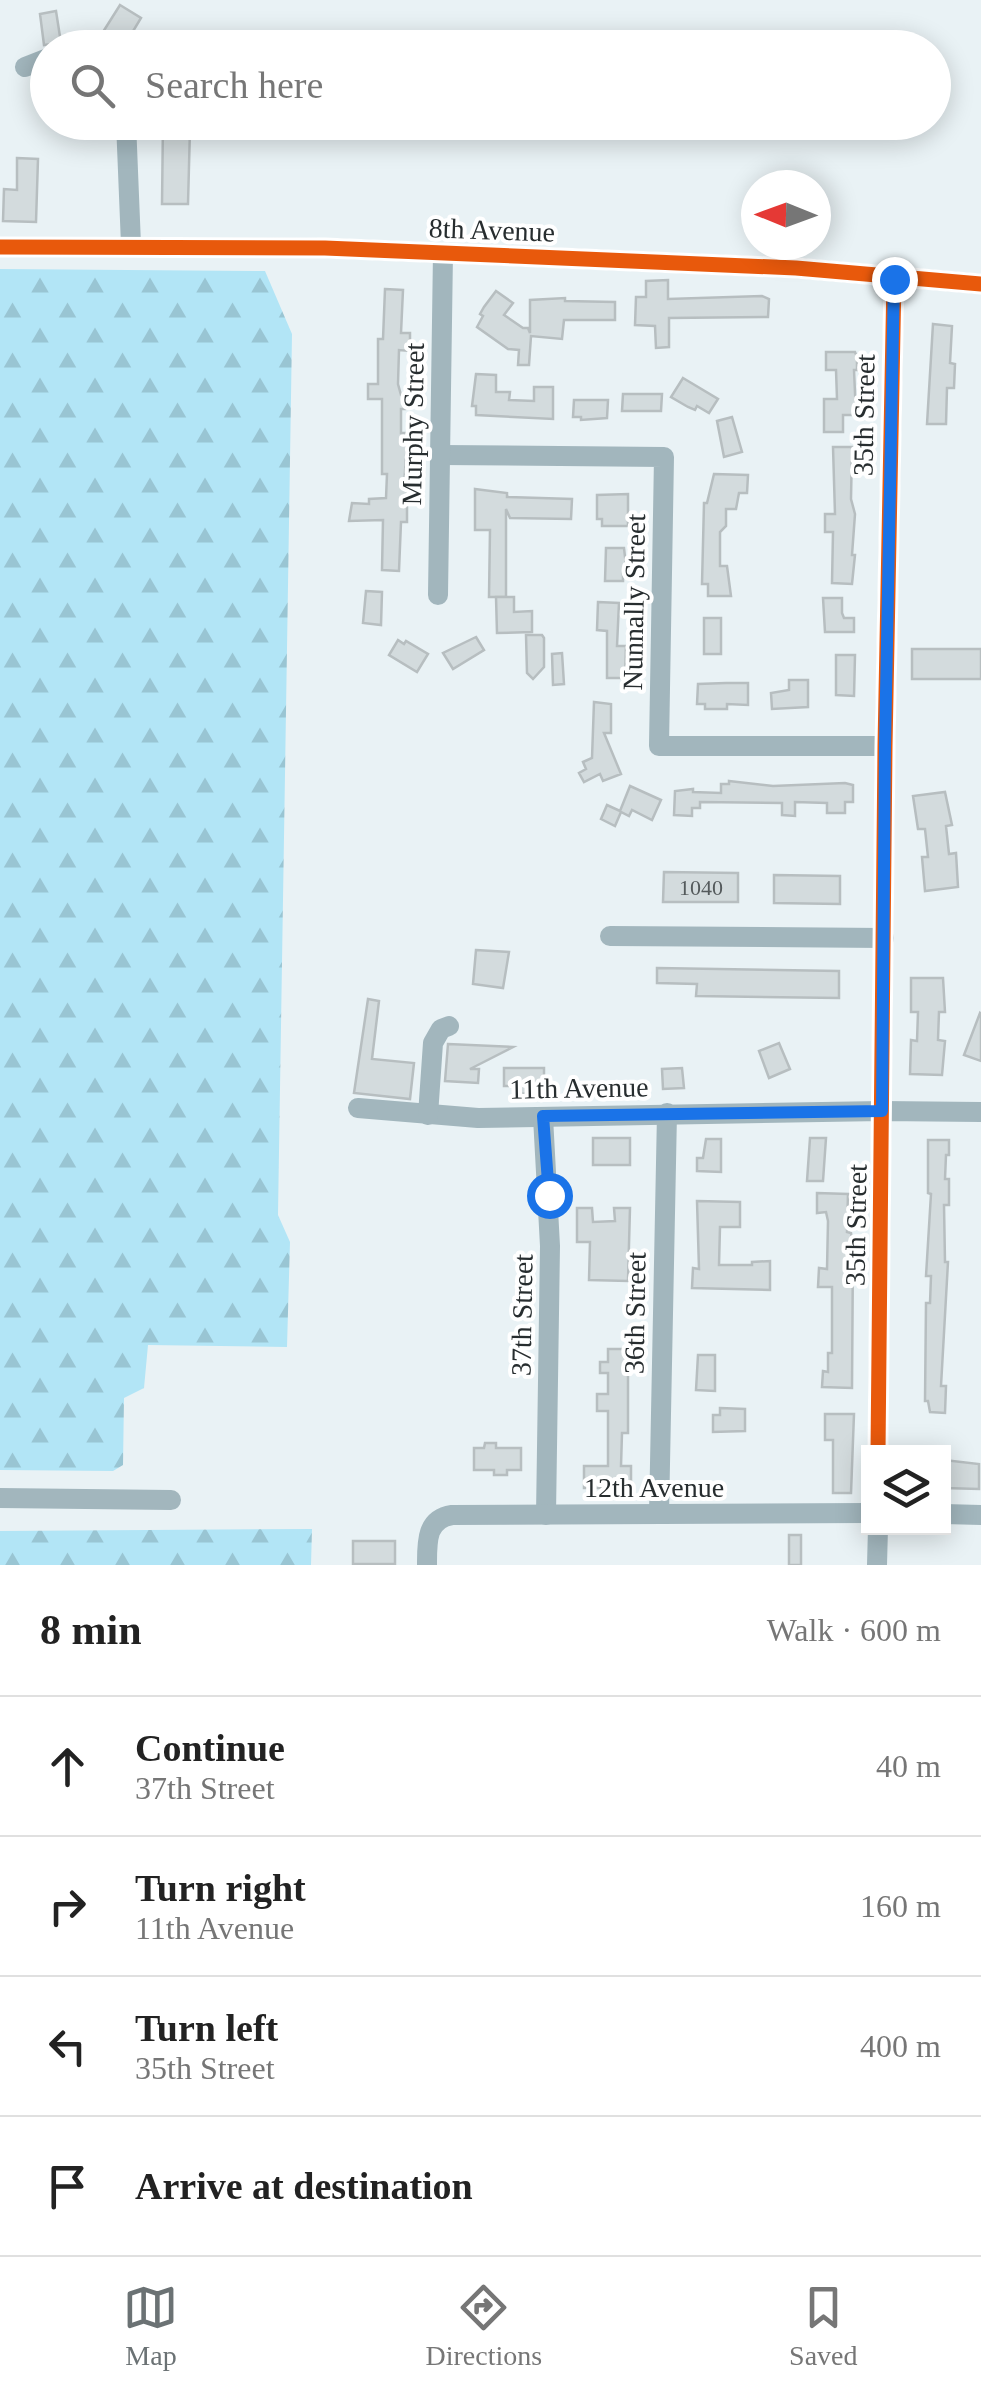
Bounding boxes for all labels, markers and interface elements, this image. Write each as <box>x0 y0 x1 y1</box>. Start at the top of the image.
search box <box>30 30 951 140</box>
icon: search <box>65 58 120 113</box>
text: Search here <box>145 64 323 106</box>
north arrow <box>741 170 831 260</box>
street label: 8th Avenue <box>428 212 556 248</box>
route end <box>872 257 918 303</box>
street label: Murphy Street <box>396 342 430 506</box>
street label: 35th Street <box>847 353 881 476</box>
street label: Nunnally Street <box>617 513 651 691</box>
house number: 1040 <box>679 875 723 900</box>
street label: 11th Avenue <box>509 1071 649 1105</box>
street label: 35th Street <box>839 1163 873 1286</box>
route start <box>527 1173 573 1219</box>
street label: 36th Street <box>618 1251 652 1374</box>
street label: 37th Street <box>505 1253 539 1376</box>
map controls <box>861 1445 951 1535</box>
button: layers <box>861 1445 951 1535</box>
street label: 12th Avenue <box>584 1472 724 1503</box>
text: 8 min <box>40 1607 142 1653</box>
text: Walk · 600 m <box>767 1612 941 1648</box>
text: Continue <box>135 1727 285 1769</box>
icon: ahead <box>40 1739 95 1794</box>
text: 40 m <box>876 1748 941 1784</box>
text: 37th Street <box>135 1770 275 1806</box>
text: Turn right <box>135 1867 306 1909</box>
icon: right <box>40 1879 95 1934</box>
text: 160 m <box>860 1888 941 1924</box>
text: 11th Avenue <box>135 1910 294 1946</box>
text: Turn left <box>135 2007 278 2049</box>
icon: left <box>40 2019 95 2074</box>
text: 400 m <box>860 2028 941 2064</box>
text: 35th Street <box>135 2050 275 2086</box>
icon: arrive <box>40 2159 95 2214</box>
text: Arrive at destination <box>135 2165 473 2207</box>
tab: Map <box>123 2280 178 2372</box>
tab: Directions <box>425 2280 542 2372</box>
tab: Saved <box>789 2280 858 2372</box>

